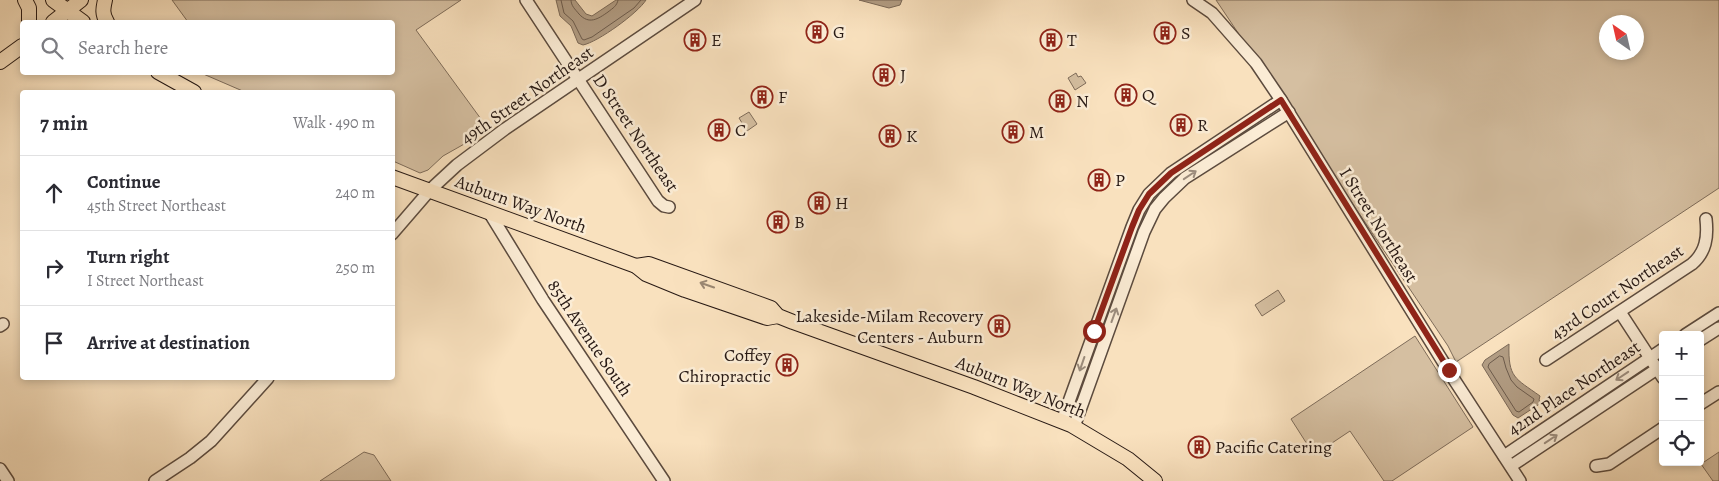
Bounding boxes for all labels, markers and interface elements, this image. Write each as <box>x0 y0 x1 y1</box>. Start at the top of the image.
north arrow <box>1599 15 1644 60</box>
search box <box>20 20 395 75</box>
building icon: G <box>805 20 829 44</box>
place label: G <box>833 20 845 44</box>
building icon: S <box>1153 21 1177 45</box>
place label: S <box>1181 21 1191 45</box>
building icon: E <box>683 28 707 52</box>
place label: E <box>711 28 722 52</box>
building icon: T <box>1039 28 1063 52</box>
place label: T <box>1067 28 1077 52</box>
icon: search <box>38 34 66 62</box>
text: Search here <box>78 35 168 61</box>
street label: 49th Street Northeast <box>456 40 598 150</box>
building icon: J <box>872 63 896 87</box>
place label: J <box>900 63 906 87</box>
street label: D Street Northeast <box>588 69 684 197</box>
building icon: Q <box>1114 83 1138 107</box>
place label: Q <box>1142 83 1157 107</box>
building icon: F <box>750 85 774 109</box>
place label: F <box>778 85 787 109</box>
building icon: N <box>1048 89 1072 113</box>
place label: N <box>1076 89 1089 113</box>
text: 7 min <box>40 109 88 137</box>
text: Walk · 490 m <box>293 112 375 134</box>
building icon: R <box>1169 113 1193 137</box>
place label: R <box>1197 113 1208 137</box>
building icon: C <box>707 118 731 142</box>
place label: C <box>735 118 746 142</box>
building icon: M <box>1001 120 1025 144</box>
place label: M <box>1029 120 1044 144</box>
building icon: K <box>878 124 902 148</box>
place label: K <box>906 124 918 148</box>
street label: I Street Northeast <box>1334 163 1424 287</box>
building icon: P <box>1087 168 1111 192</box>
place label: P <box>1115 168 1125 192</box>
text: Continue <box>87 169 161 195</box>
street label: Auburn Way North <box>451 169 590 239</box>
one-way arrow <box>1183 170 1197 180</box>
icon: ahead <box>40 179 68 207</box>
text: 240 m <box>335 182 375 204</box>
building icon: H <box>807 191 831 215</box>
place label: H <box>835 191 849 215</box>
text: 45th Street Northeast <box>87 195 226 217</box>
building icon: B <box>766 210 790 234</box>
place label: B <box>794 210 805 234</box>
street label: 43rd Court Northeast <box>1546 239 1688 345</box>
text: Turn right <box>87 244 169 270</box>
icon: right <box>40 254 68 282</box>
text: 250 m <box>336 257 375 279</box>
text: I Street Northeast <box>87 270 204 292</box>
street label: 85th Avenue South <box>542 275 638 401</box>
one-way arrow <box>700 280 716 289</box>
place label: Lakeside-Milam Recovery Centers - Auburn <box>795 304 984 349</box>
one-way arrow <box>1110 308 1119 323</box>
building icon: Lakeside-Milam Recovery Centers - Auburn <box>987 314 1011 338</box>
route start <box>1083 320 1106 343</box>
icon: arrive <box>40 329 68 357</box>
text: Arrive at destination <box>87 330 250 356</box>
map controls <box>1659 331 1704 466</box>
button: + <box>1659 331 1704 376</box>
street label: 42nd Place Northeast <box>1503 335 1645 441</box>
place label: Coffey Chiropractic <box>678 343 772 388</box>
street label: Auburn Way North <box>952 350 1090 424</box>
building icon: Coffey Chiropractic <box>775 353 799 377</box>
one-way arrow <box>1077 356 1086 372</box>
route end <box>1438 359 1461 382</box>
one-way arrow <box>1615 371 1629 381</box>
button: − <box>1659 376 1704 421</box>
button: locate <box>1659 421 1704 466</box>
one-way arrow <box>1544 434 1558 444</box>
building icon: Pacific Catering <box>1187 435 1211 459</box>
place label: Pacific Catering <box>1215 435 1332 459</box>

